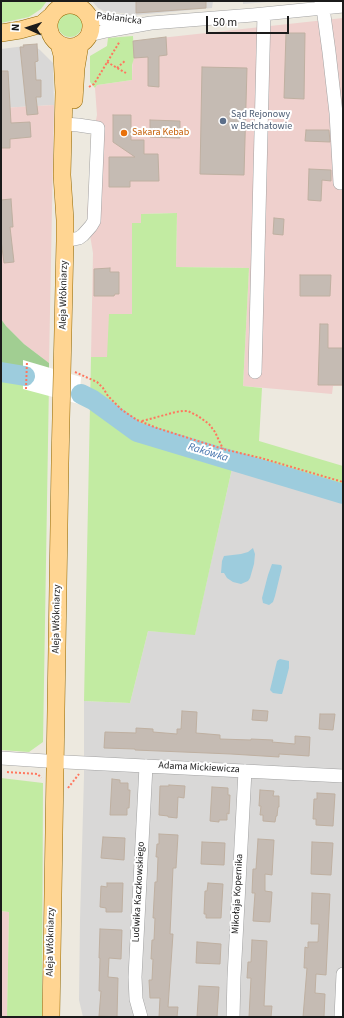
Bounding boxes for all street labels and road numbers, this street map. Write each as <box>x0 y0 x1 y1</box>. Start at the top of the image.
street label: Pabianicka <box>96 10 142 28</box>
street label: Aleja Włókniarzy <box>57 260 71 330</box>
street label: Aleja Włókniarzy <box>50 584 64 654</box>
street label: Adama Mickiewicza <box>158 760 240 776</box>
street label: Ludwika Kaczkowskiego <box>130 841 148 943</box>
street label: Mikołaja Kopernika <box>230 854 246 934</box>
street label: Aleja Włókniarzy <box>44 907 58 977</box>

